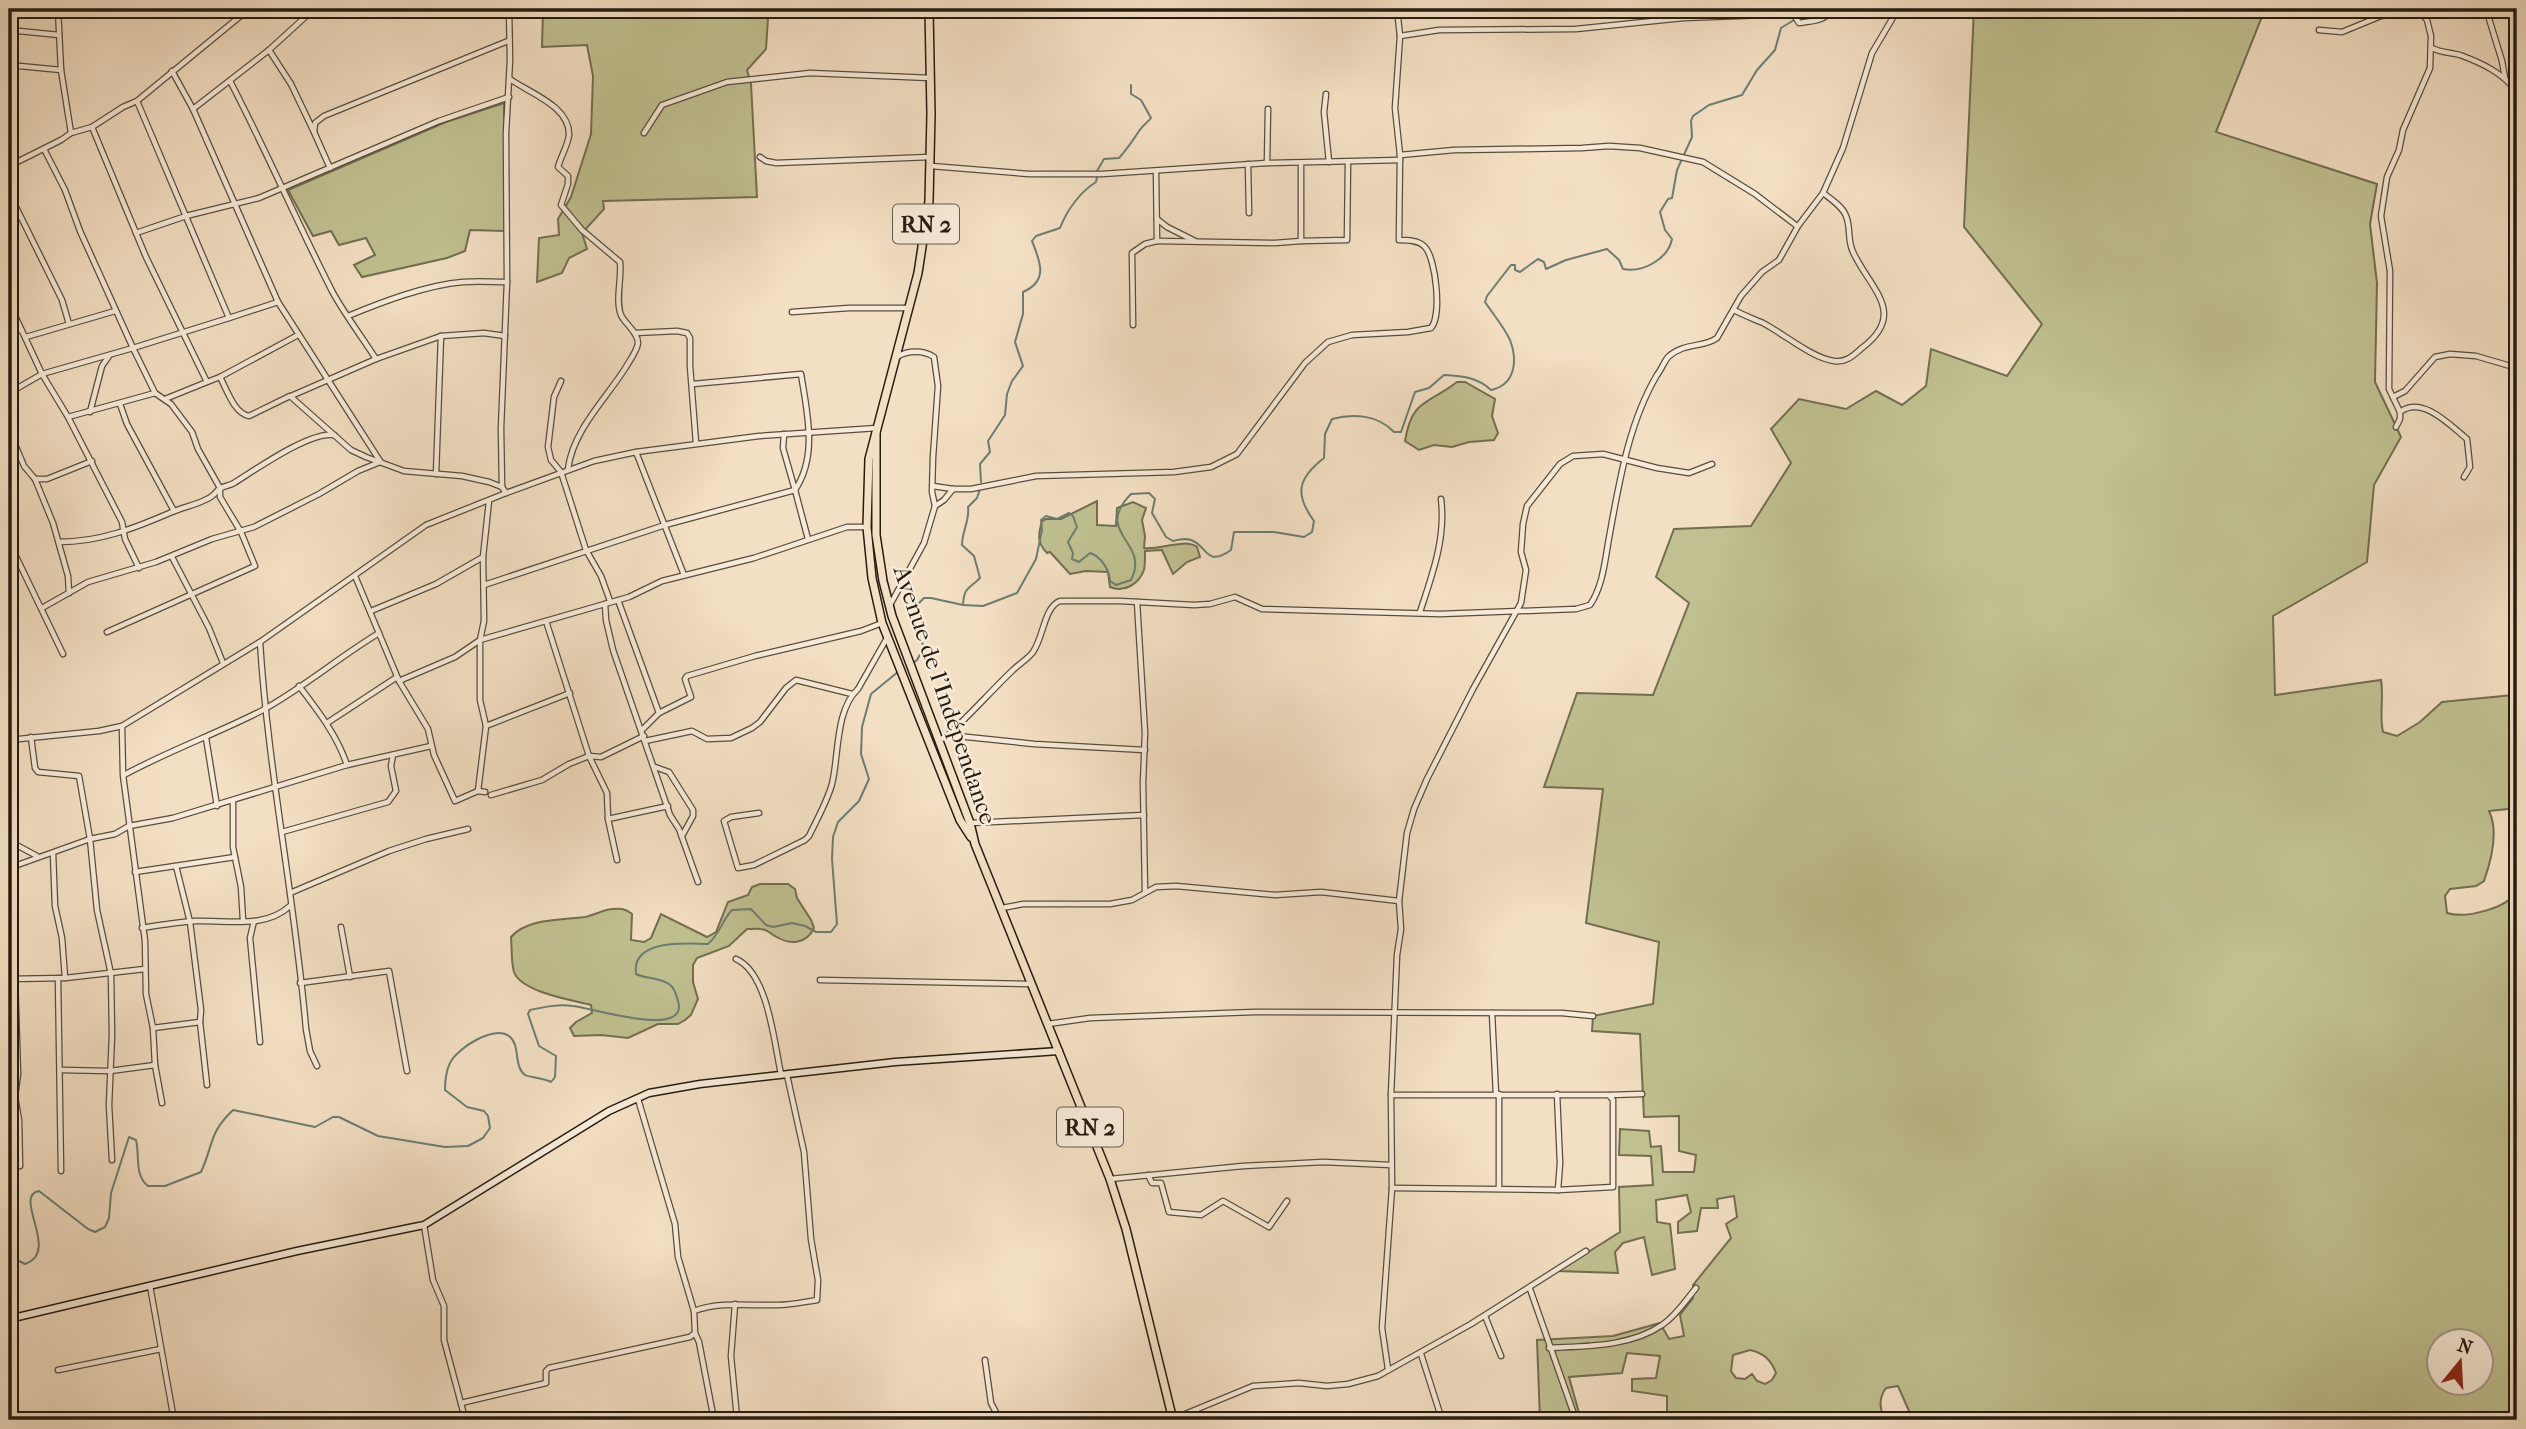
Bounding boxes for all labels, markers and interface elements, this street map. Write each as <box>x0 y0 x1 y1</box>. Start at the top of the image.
road number: RN 2 <box>893 204 959 244</box>
street label: Avenue de l'Indépendance <box>887 561 1003 828</box>
road number: RN 2 <box>1057 1108 1123 1146</box>
north arrow <box>2424 1328 2494 1398</box>
text: N <box>2455 1334 2476 1360</box>

